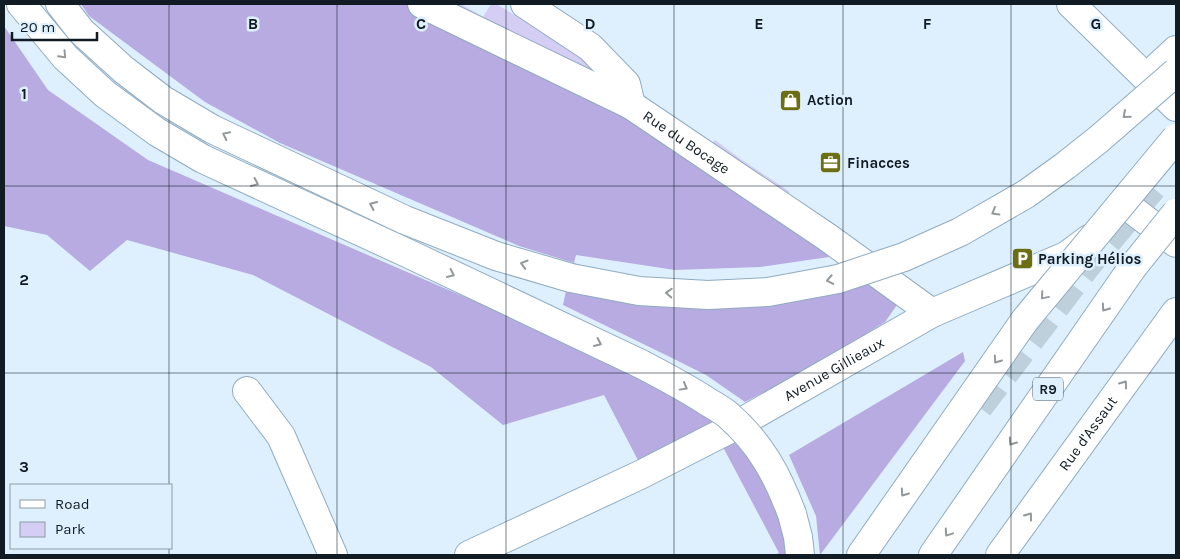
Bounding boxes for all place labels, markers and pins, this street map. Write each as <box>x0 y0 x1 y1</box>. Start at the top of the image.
shop icon: Action <box>779 88 803 112</box>
place label: Action <box>807 91 853 109</box>
office icon: Finacces <box>819 151 843 175</box>
place label: Finacces <box>847 154 910 172</box>
parking icon: Parking Hélios <box>1010 247 1034 271</box>
place label: Parking Hélios <box>1038 250 1142 268</box>

